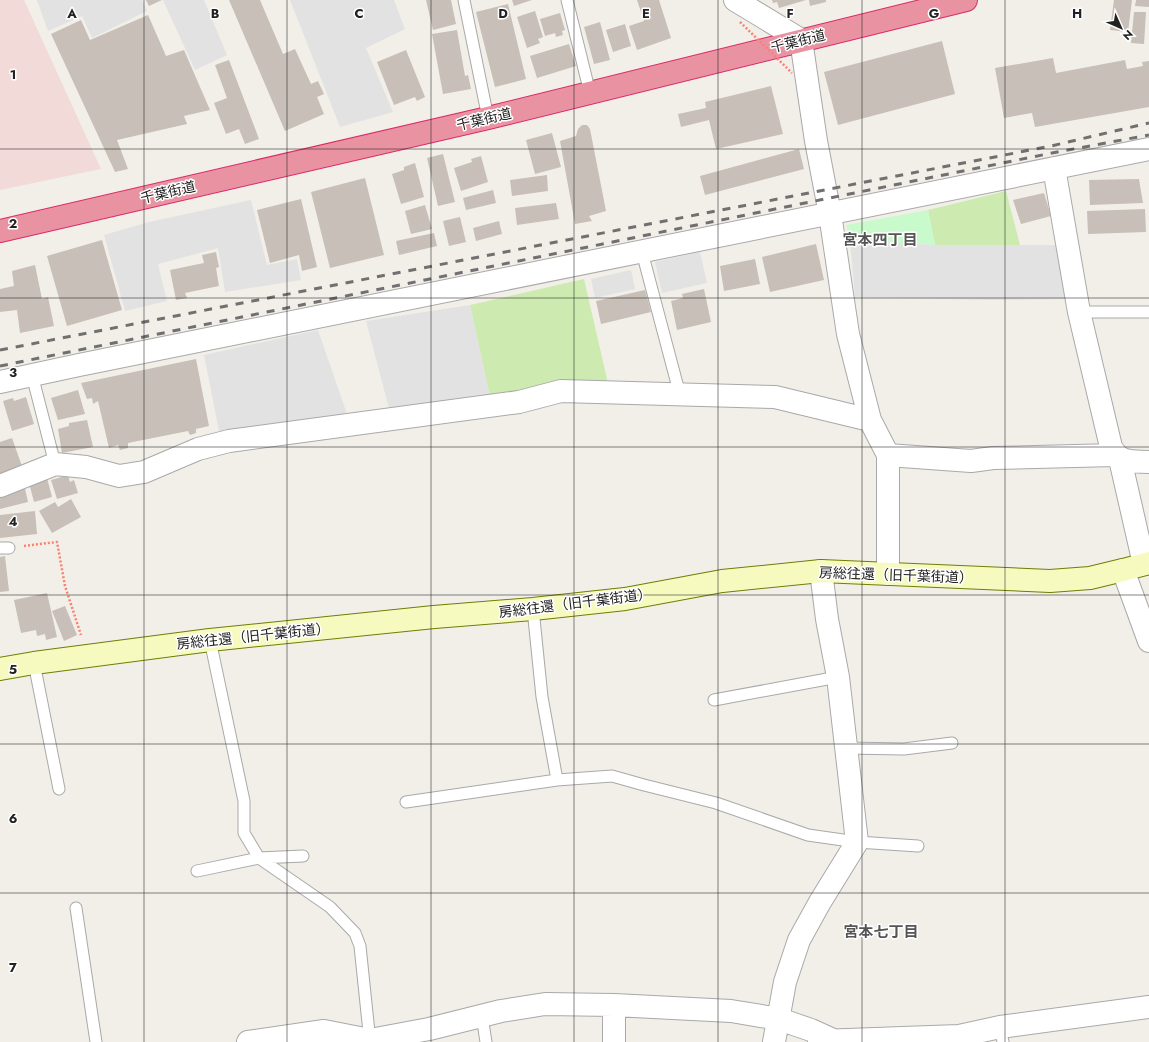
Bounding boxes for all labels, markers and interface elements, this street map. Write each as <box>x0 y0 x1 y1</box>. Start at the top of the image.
text: A <box>66 4 77 23</box>
text: B <box>211 4 220 23</box>
text: C <box>354 4 364 23</box>
text: D <box>498 4 508 23</box>
text: E <box>642 4 650 23</box>
text: F <box>786 4 794 23</box>
text: G <box>929 4 940 23</box>
text: H <box>1072 4 1082 23</box>
north arrow <box>1101 8 1141 48</box>
street label: 千葉街道 <box>768 25 828 57</box>
text: N <box>1119 26 1137 44</box>
text: 1 <box>10 65 16 84</box>
street label: 千葉街道 <box>454 103 514 135</box>
street label: 千葉街道 <box>138 176 198 208</box>
text: 2 <box>9 214 17 233</box>
district label: 宮本四丁目 <box>842 229 918 251</box>
text: 3 <box>9 363 17 382</box>
text: 4 <box>8 512 18 531</box>
street label: 房総往還（旧千葉街道） <box>819 562 973 588</box>
street label: 房総往還（旧千葉街道） <box>497 584 653 622</box>
street label: 房総往還（旧千葉街道） <box>175 618 331 654</box>
text: 5 <box>9 660 17 679</box>
text: 6 <box>9 809 18 828</box>
district label: 宮本七丁目 <box>843 921 919 943</box>
text: 7 <box>9 958 17 977</box>

